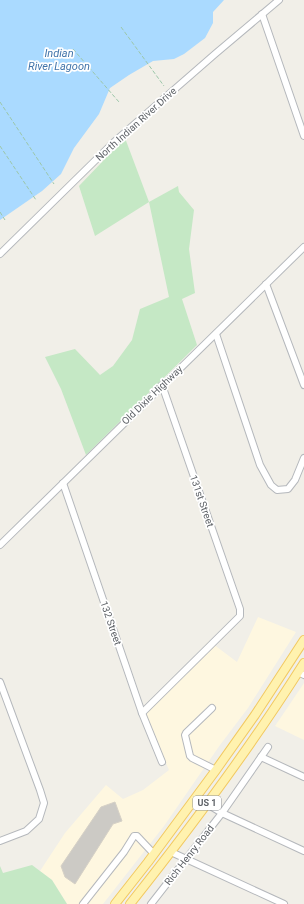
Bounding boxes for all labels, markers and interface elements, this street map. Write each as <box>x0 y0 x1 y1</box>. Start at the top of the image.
water label: Indian River Lagoon <box>28 47 90 73</box>
street label: North Indian River Drive <box>93 85 179 163</box>
street label: Old Dixie Highway <box>119 363 185 427</box>
street label: 131st Street <box>188 474 216 528</box>
street label: 132 Street <box>98 600 124 646</box>
road number: US 1 <box>193 796 221 810</box>
street label: Rich Henry Road <box>162 823 216 887</box>

